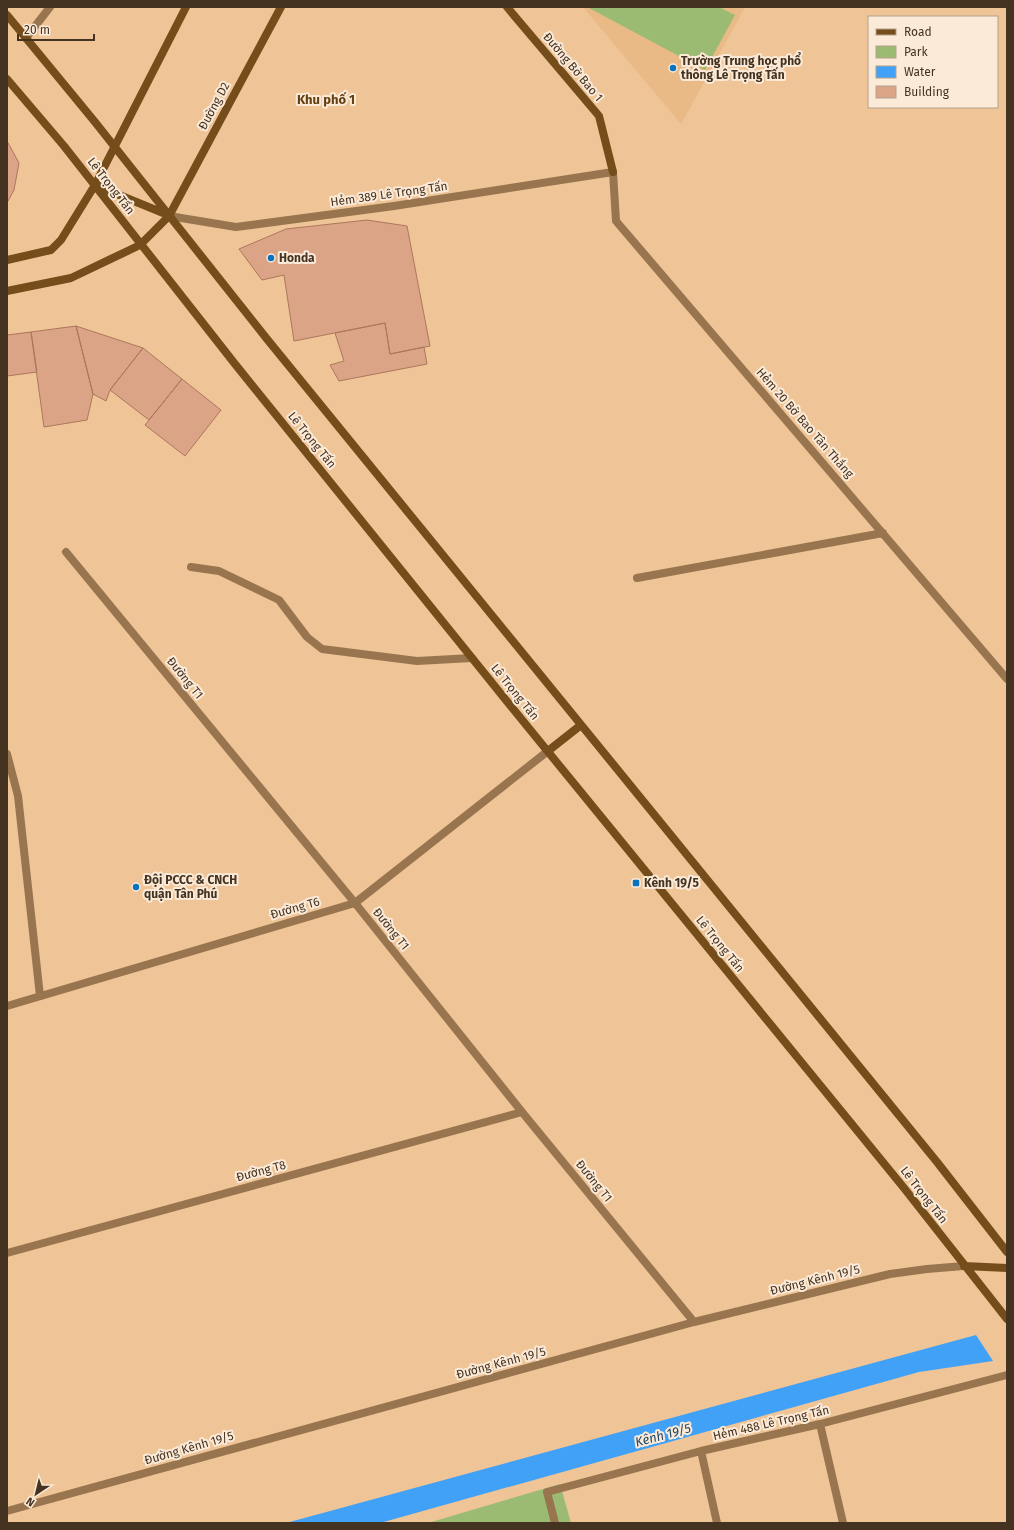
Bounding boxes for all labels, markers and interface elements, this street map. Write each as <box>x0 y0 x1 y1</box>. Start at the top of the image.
scale bar <box>18 16 94 42</box>
legend <box>868 16 998 108</box>
text: 20 m <box>24 23 50 37</box>
text: Road <box>904 25 932 39</box>
street label: Đường Bờ Bao 1 <box>540 30 606 104</box>
text: Park <box>904 45 928 59</box>
place label: Trường Trung học phổ thông Lê Trọng Tấn <box>681 52 801 82</box>
marker: Trường Trung học phổ thông Lê Trọng Tấn <box>668 63 678 73</box>
text: Water <box>904 65 936 79</box>
street label: Đường D2 <box>196 80 232 132</box>
text: Building <box>904 85 950 99</box>
district label: Khu phố 1 <box>297 91 355 107</box>
street label: Lê Trọng Tấn <box>85 154 138 217</box>
street label: Hẻm 389 Lê Trọng Tấn <box>329 178 448 209</box>
place label: Honda <box>279 251 315 265</box>
marker: Honda <box>266 253 276 263</box>
street label: Hẻm 20 Bờ Bao Tân Thắng <box>753 364 859 481</box>
street label: Lê Trọng Tấn <box>285 408 340 471</box>
street label: Đường T1 <box>164 654 206 702</box>
street label: Lê Trọng Tấn <box>488 660 543 723</box>
place label: Đội PCCC & CNCH quận Tân Phú <box>144 873 237 901</box>
place label: Kênh 19/5 <box>644 876 700 890</box>
marker: Kênh 19/5 <box>631 878 641 888</box>
marker: Đội PCCC & CNCH quận Tân Phú <box>131 882 141 892</box>
street label: Đường T6 <box>269 894 321 922</box>
street label: Đường T1 <box>370 905 412 953</box>
street label: Lê Trọng Tấn <box>693 912 748 975</box>
street label: Đường T1 <box>573 1157 615 1205</box>
street label: Đường T8 <box>235 1158 288 1184</box>
street label: Lê Trọng Tấn <box>898 1163 951 1226</box>
street label: Đường Kênh 19/5 <box>769 1262 861 1298</box>
street label: Đường Kênh 19/5 <box>455 1344 547 1382</box>
street label: Hẻm 488 Lê Trọng Tấn <box>711 1402 831 1443</box>
water label: Kênh 19/5 <box>633 1420 693 1450</box>
street label: Đường Kênh 19/5 <box>143 1429 235 1467</box>
north arrow <box>16 1474 56 1514</box>
text: N <box>24 1494 37 1509</box>

